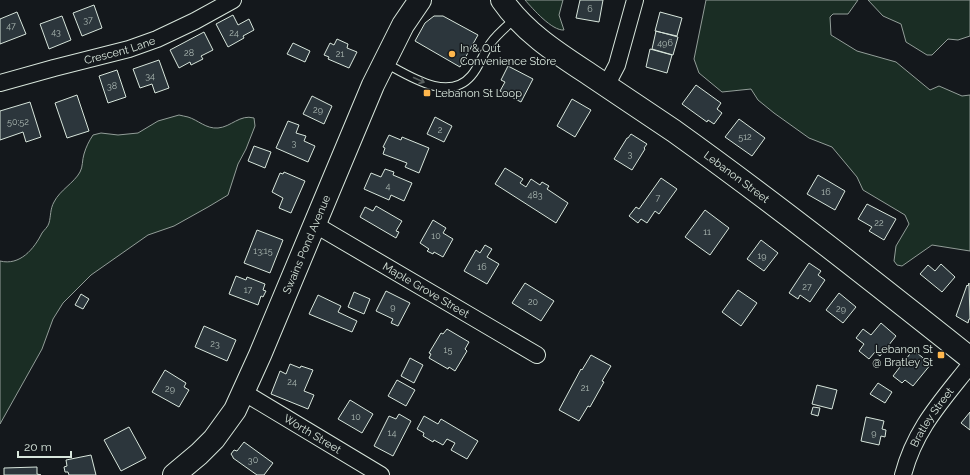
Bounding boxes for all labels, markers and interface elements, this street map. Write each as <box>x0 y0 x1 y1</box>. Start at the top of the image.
house number: 6 <box>587 4 593 14</box>
house number: 37 <box>83 15 93 25</box>
house number: 47 <box>6 21 16 31</box>
house number: 43 <box>51 27 61 37</box>
house number: 24 <box>229 28 239 38</box>
street label: Crescent Lane <box>83 33 158 67</box>
house number: 496 <box>657 38 673 48</box>
place label: In & Out Convenience Store <box>460 42 557 68</box>
house number: 28 <box>184 48 194 58</box>
house number: 21 <box>336 49 344 59</box>
marker: In & Out Convenience Store <box>447 49 457 59</box>
house number: 34 <box>145 71 155 81</box>
one-way arrow <box>412 77 424 84</box>
house number: 38 <box>107 81 117 91</box>
place label: Lebanon St Loop <box>435 87 522 100</box>
marker: Lebanon St Loop <box>422 88 432 98</box>
house number: 29 <box>313 105 323 115</box>
house number: 50;52 <box>7 117 29 127</box>
house number: 2 <box>438 125 443 135</box>
house number: 512 <box>738 132 752 142</box>
house number: 3 <box>292 138 297 148</box>
street label: Lebanon Street <box>701 148 772 206</box>
house number: 3 <box>628 149 633 159</box>
house number: 4 <box>386 181 391 191</box>
house number: 16 <box>821 187 831 197</box>
house number: 483 <box>527 190 543 200</box>
street label: Swains Pond Avenue <box>280 193 333 296</box>
house number: 7 <box>656 193 661 203</box>
house number: 22 <box>874 218 884 228</box>
house number: 11 <box>703 227 711 237</box>
house number: 10 <box>431 231 441 241</box>
house number: 13;15 <box>253 246 273 256</box>
house number: 19 <box>757 251 767 261</box>
street label: Maple Grove Street <box>381 259 472 320</box>
house number: 16 <box>477 262 487 272</box>
house number: 27 <box>802 282 812 292</box>
house number: 17 <box>244 285 252 295</box>
house number: 20 <box>528 297 539 307</box>
house number: 9 <box>390 302 396 312</box>
house number: 29 <box>836 304 846 314</box>
house number: 23 <box>210 339 220 349</box>
place label: Lebanon St @ Bratley St <box>872 343 933 369</box>
house number: 15 <box>444 345 452 355</box>
marker: Lebanon St @ Bratley St <box>936 350 946 360</box>
house number: 24 <box>287 377 297 387</box>
house number: 21 <box>581 383 589 393</box>
house number: 29 <box>165 384 175 394</box>
street label: Bratley Street <box>907 384 956 449</box>
street label: Worth Street <box>281 412 344 456</box>
house number: 10 <box>351 412 361 422</box>
house number: 14 <box>388 428 396 438</box>
house number: 9 <box>871 428 877 438</box>
scale bar <box>18 433 71 459</box>
text: 20 m <box>24 440 52 454</box>
house number: 30 <box>248 455 259 465</box>

